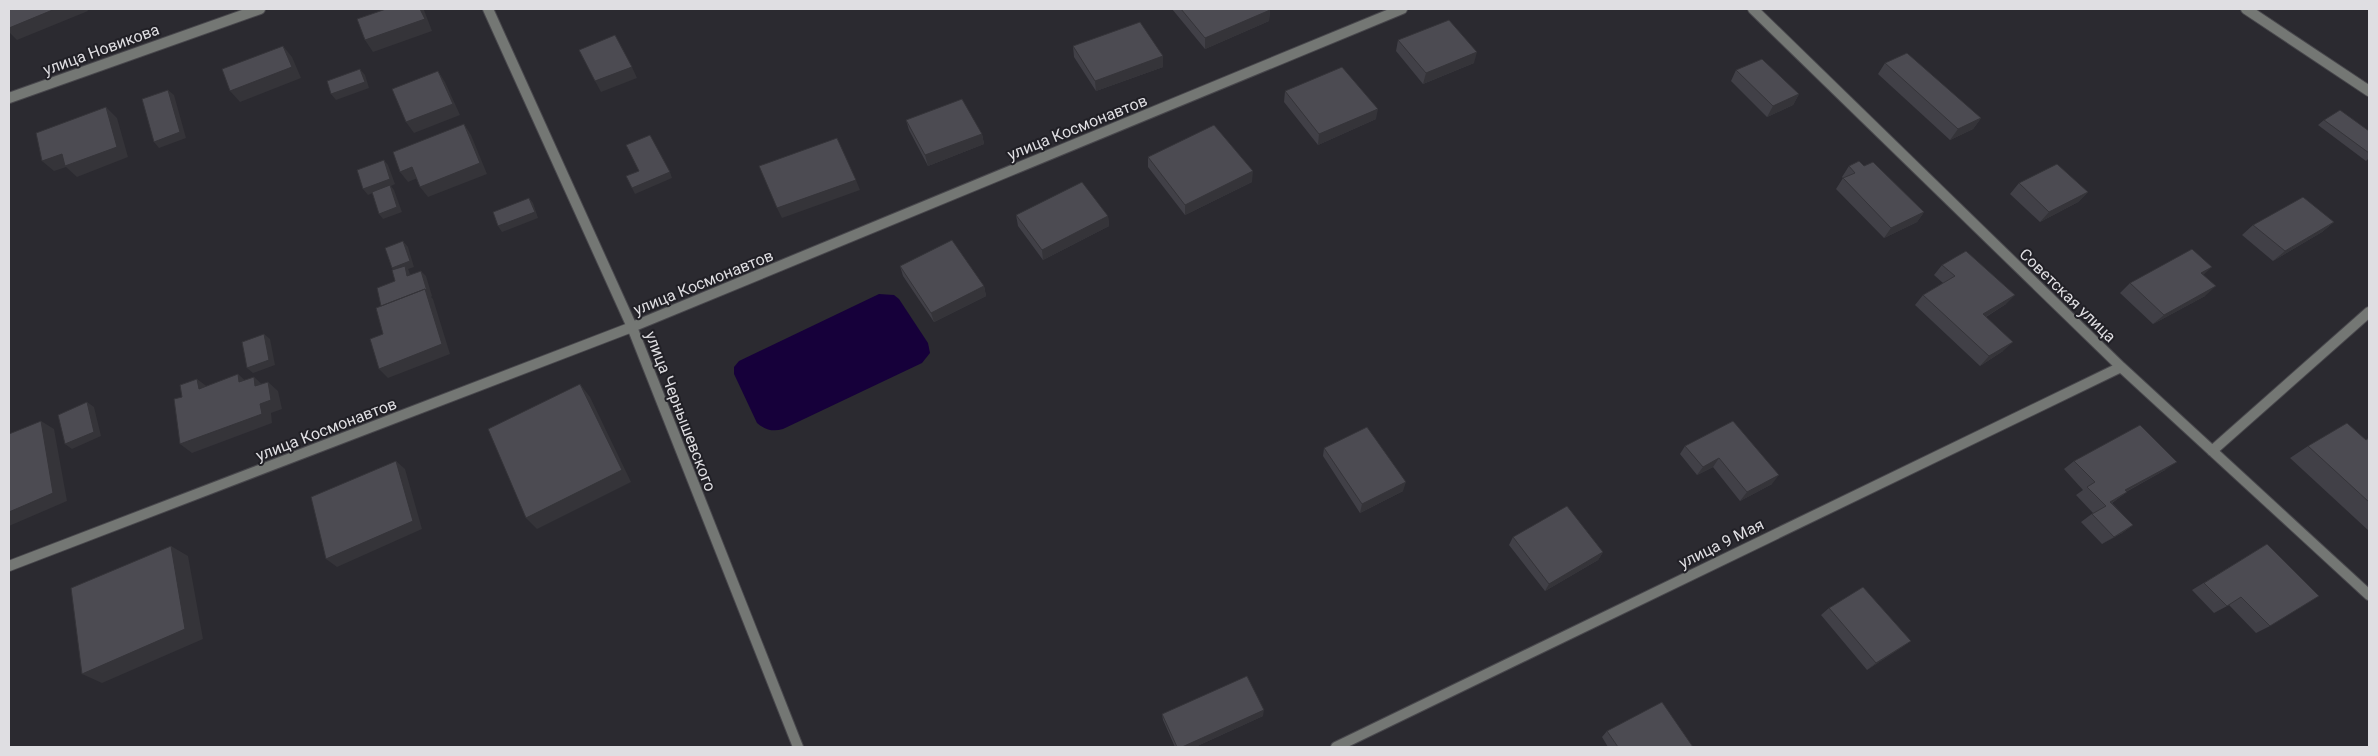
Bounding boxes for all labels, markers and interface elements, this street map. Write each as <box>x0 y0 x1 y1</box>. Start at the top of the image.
street label: улица Новикова <box>40 20 162 79</box>
street label: улица Космонавтов <box>1005 91 1150 164</box>
street label: Советская улица <box>2016 245 2120 346</box>
street label: улица Космонавтов <box>631 246 776 319</box>
street label: улица Чернышевского <box>641 328 720 494</box>
street label: улица Космонавтов <box>253 394 399 465</box>
street label: улица 9 Мая <box>1676 515 1767 572</box>

